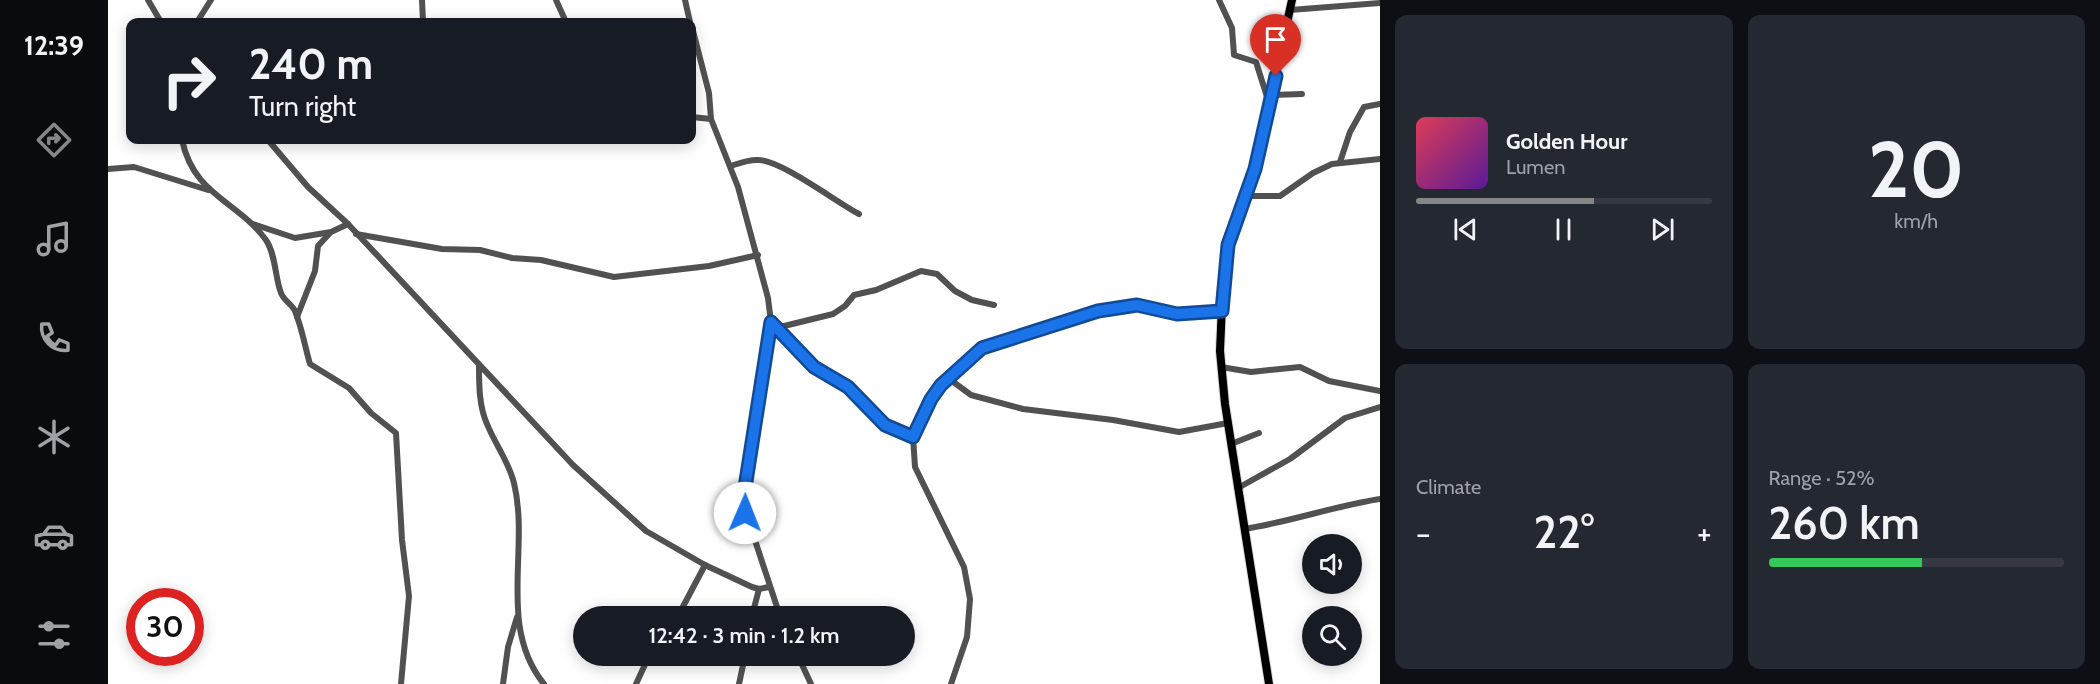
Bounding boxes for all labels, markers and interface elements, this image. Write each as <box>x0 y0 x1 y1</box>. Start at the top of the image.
pin <box>1250 14 1301 76</box>
icon: arrive <box>1259 23 1292 56</box>
text: 12:39 <box>24 29 84 62</box>
text: 240 m <box>249 38 373 90</box>
icon: right <box>150 42 228 120</box>
text: Turn right <box>249 90 356 123</box>
icon: directions <box>33 119 75 161</box>
text: 20 <box>1868 122 1964 217</box>
text: Golden Hour <box>1506 128 1627 155</box>
text: Lumen <box>1506 155 1565 179</box>
text: km/h <box>1894 209 1938 233</box>
icon: previous <box>1449 213 1482 246</box>
icon: pause <box>1547 213 1580 246</box>
icon: next <box>1646 213 1679 246</box>
icon: music <box>33 218 75 260</box>
icon: phone <box>33 317 75 359</box>
icon: climate <box>33 416 75 458</box>
text: Range · 52% <box>1769 466 1874 490</box>
text: Climate <box>1416 475 1481 499</box>
position arrow <box>713 481 777 545</box>
text: 260 km <box>1769 496 1920 550</box>
text: 22° <box>1534 505 1594 559</box>
text: − <box>1416 513 1431 553</box>
text: + <box>1697 513 1712 553</box>
icon: car <box>33 515 75 557</box>
map controls <box>1302 534 1362 666</box>
button: sound <box>1302 534 1362 594</box>
speed limit sign: 30 <box>126 588 204 666</box>
button: search <box>1302 606 1362 666</box>
icon: filters <box>33 614 75 656</box>
text: 12:42 · 3 min · 1.2 km <box>648 622 840 649</box>

